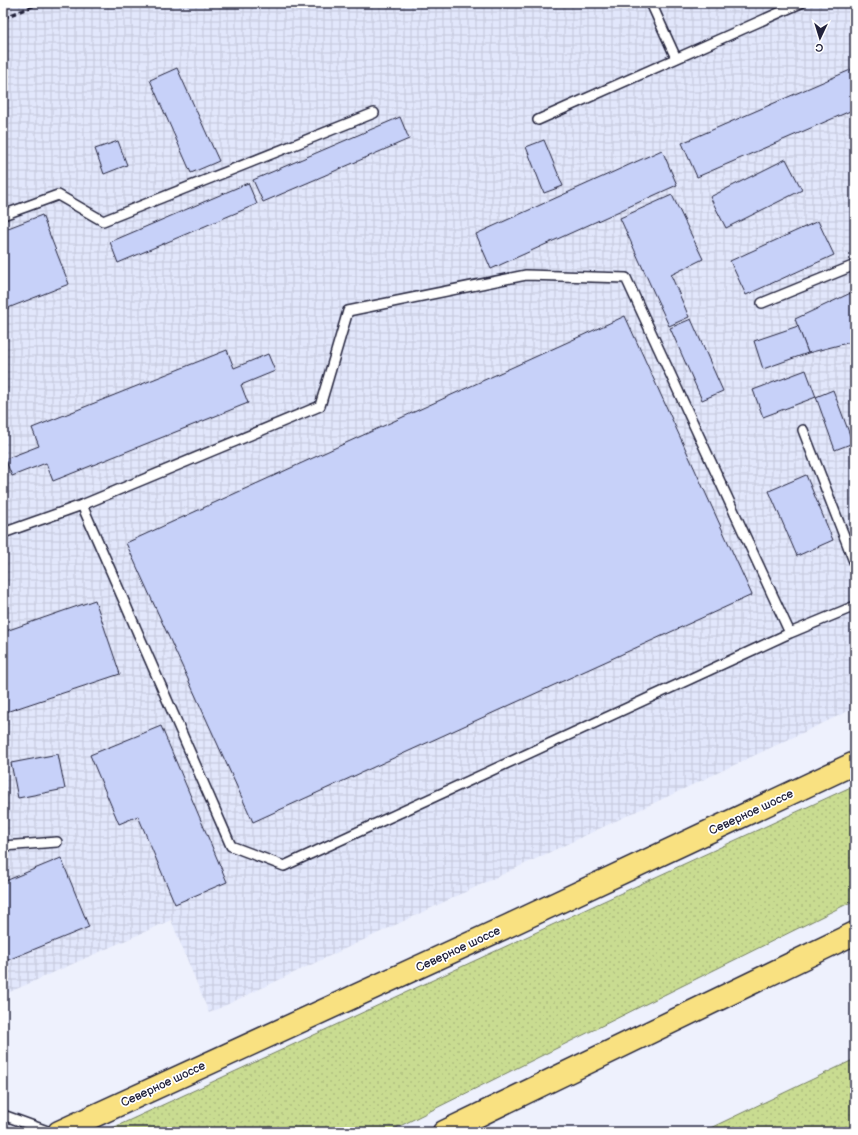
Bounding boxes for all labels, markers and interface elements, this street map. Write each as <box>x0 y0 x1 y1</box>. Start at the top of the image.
north arrow <box>800 18 840 58</box>
text: С <box>815 41 824 54</box>
street label: Северное шоссе <box>707 786 796 839</box>
street label: Северное шоссе <box>414 923 503 976</box>
street label: Северное шоссе <box>119 1058 208 1111</box>

